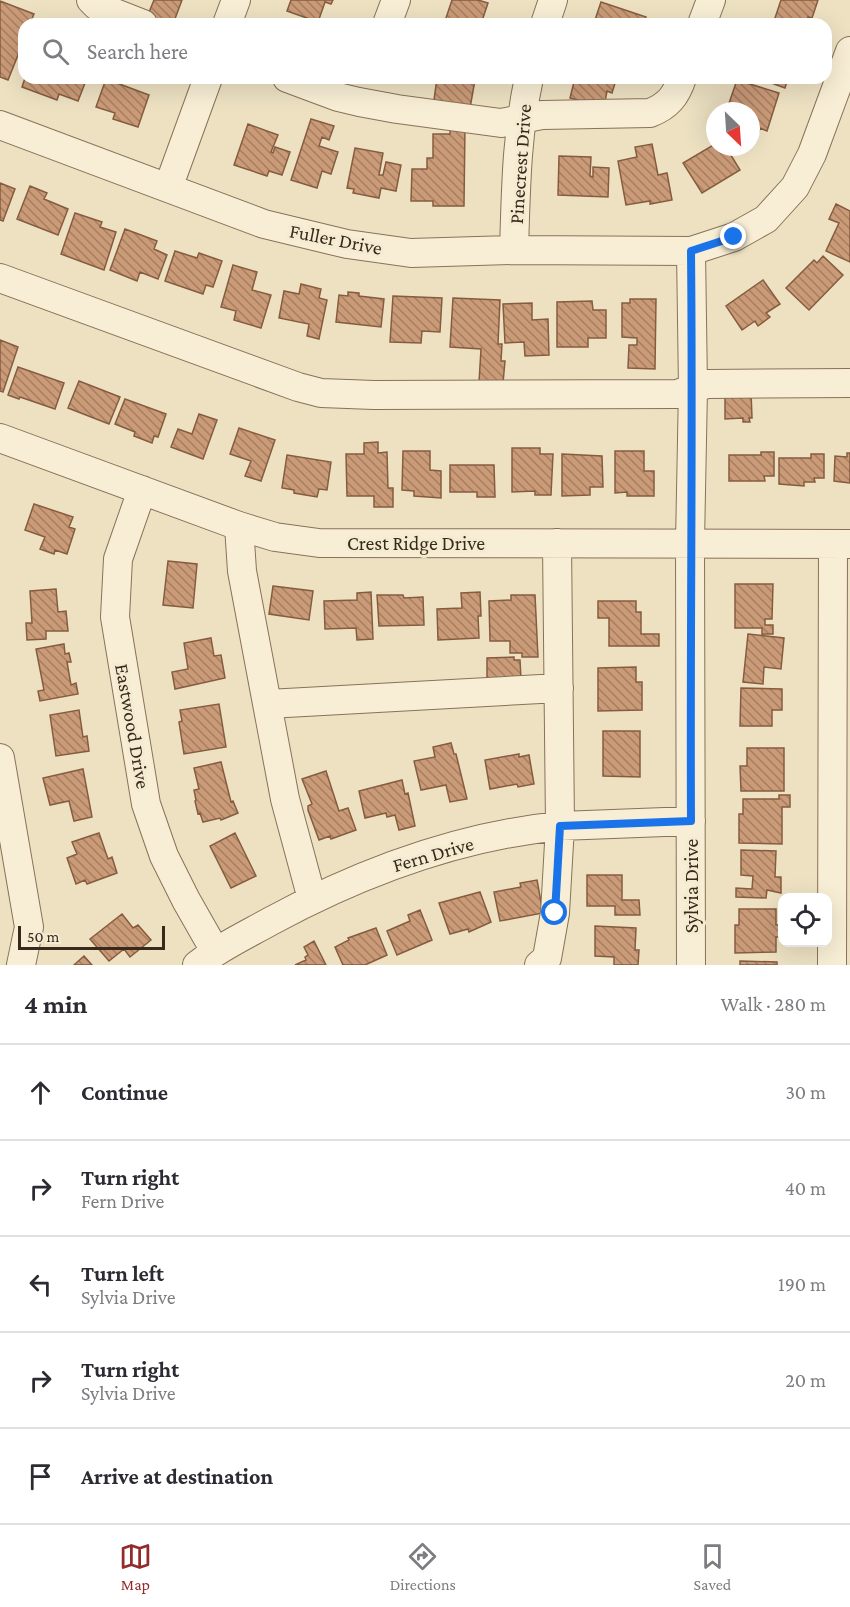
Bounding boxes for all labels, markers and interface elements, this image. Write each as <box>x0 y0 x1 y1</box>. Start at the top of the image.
search box <box>18 18 832 84</box>
icon: search <box>39 35 72 68</box>
text: Search here <box>87 39 188 64</box>
north arrow <box>706 102 760 156</box>
street label: Pinecrest Drive <box>505 103 535 225</box>
street label: Fuller Drive <box>288 219 384 259</box>
route end <box>720 223 746 249</box>
street label: Crest Ridge Drive <box>347 532 485 555</box>
street label: Eastwood Drive <box>111 662 155 790</box>
street label: Fern Drive <box>390 832 476 876</box>
street label: Sylvia Drive <box>680 838 703 933</box>
map controls <box>778 893 832 947</box>
button: locate <box>778 893 832 947</box>
route start <box>541 899 567 925</box>
scale bar <box>18 923 165 950</box>
text: 50 m <box>27 928 59 945</box>
text: 4 min <box>24 990 88 1019</box>
text: Walk · 280 m <box>721 993 826 1015</box>
icon: ahead <box>24 1076 57 1109</box>
text: Continue <box>81 1080 168 1105</box>
text: 30 m <box>785 1081 826 1103</box>
text: Turn right <box>81 1165 179 1190</box>
icon: right <box>24 1172 57 1205</box>
text: 40 m <box>785 1177 826 1199</box>
text: Fern Drive <box>81 1190 164 1212</box>
text: Turn left <box>81 1261 164 1286</box>
icon: left <box>24 1268 57 1301</box>
text: 190 m <box>778 1273 826 1295</box>
text: Sylvia Drive <box>81 1286 176 1308</box>
text: Turn right <box>81 1357 179 1382</box>
icon: right <box>24 1364 57 1397</box>
text: 20 m <box>785 1369 826 1391</box>
text: Sylvia Drive <box>81 1382 176 1404</box>
icon: arrive <box>24 1460 57 1493</box>
text: Arrive at destination <box>81 1464 273 1489</box>
tab: Map <box>119 1540 152 1593</box>
tab: Directions <box>390 1540 456 1593</box>
tab: Saved <box>694 1540 731 1593</box>

